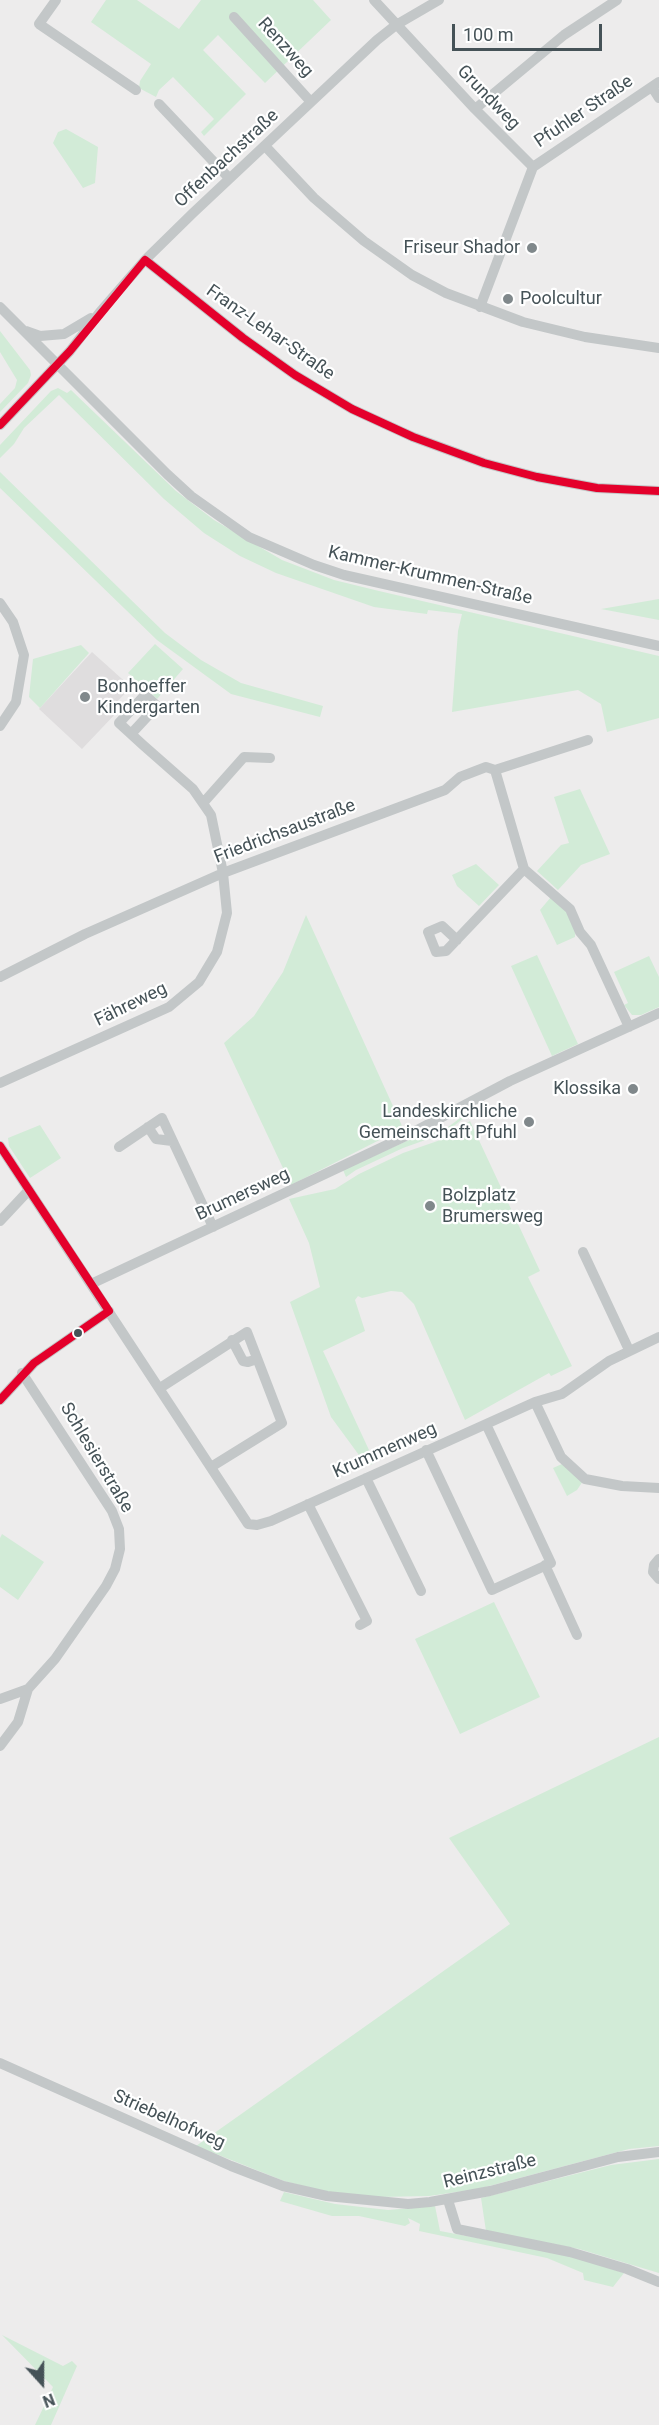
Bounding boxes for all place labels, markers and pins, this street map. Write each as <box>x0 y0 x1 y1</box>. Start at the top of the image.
place label: Friseur Shador <box>404 237 520 259</box>
marker: Friseur Shador <box>525 241 539 255</box>
place label: Poolcultur <box>520 288 602 310</box>
marker: Poolcultur <box>501 292 515 306</box>
place label: Bonhoeffer Kindergarten <box>97 676 200 718</box>
marker: Bonhoeffer Kindergarten <box>78 690 92 704</box>
place label: Klossika <box>553 1078 621 1100</box>
marker: Klossika <box>626 1082 640 1096</box>
place label: Landeskirchliche Gemeinschaft Pfuhl <box>359 1101 517 1144</box>
marker: Landeskirchliche Gemeinschaft Pfuhl <box>522 1115 536 1129</box>
place label: Bolzplatz Brumersweg <box>442 1185 543 1228</box>
marker: Bolzplatz Brumersweg <box>423 1199 437 1213</box>
unlabelled marker <box>72 1327 84 1339</box>

